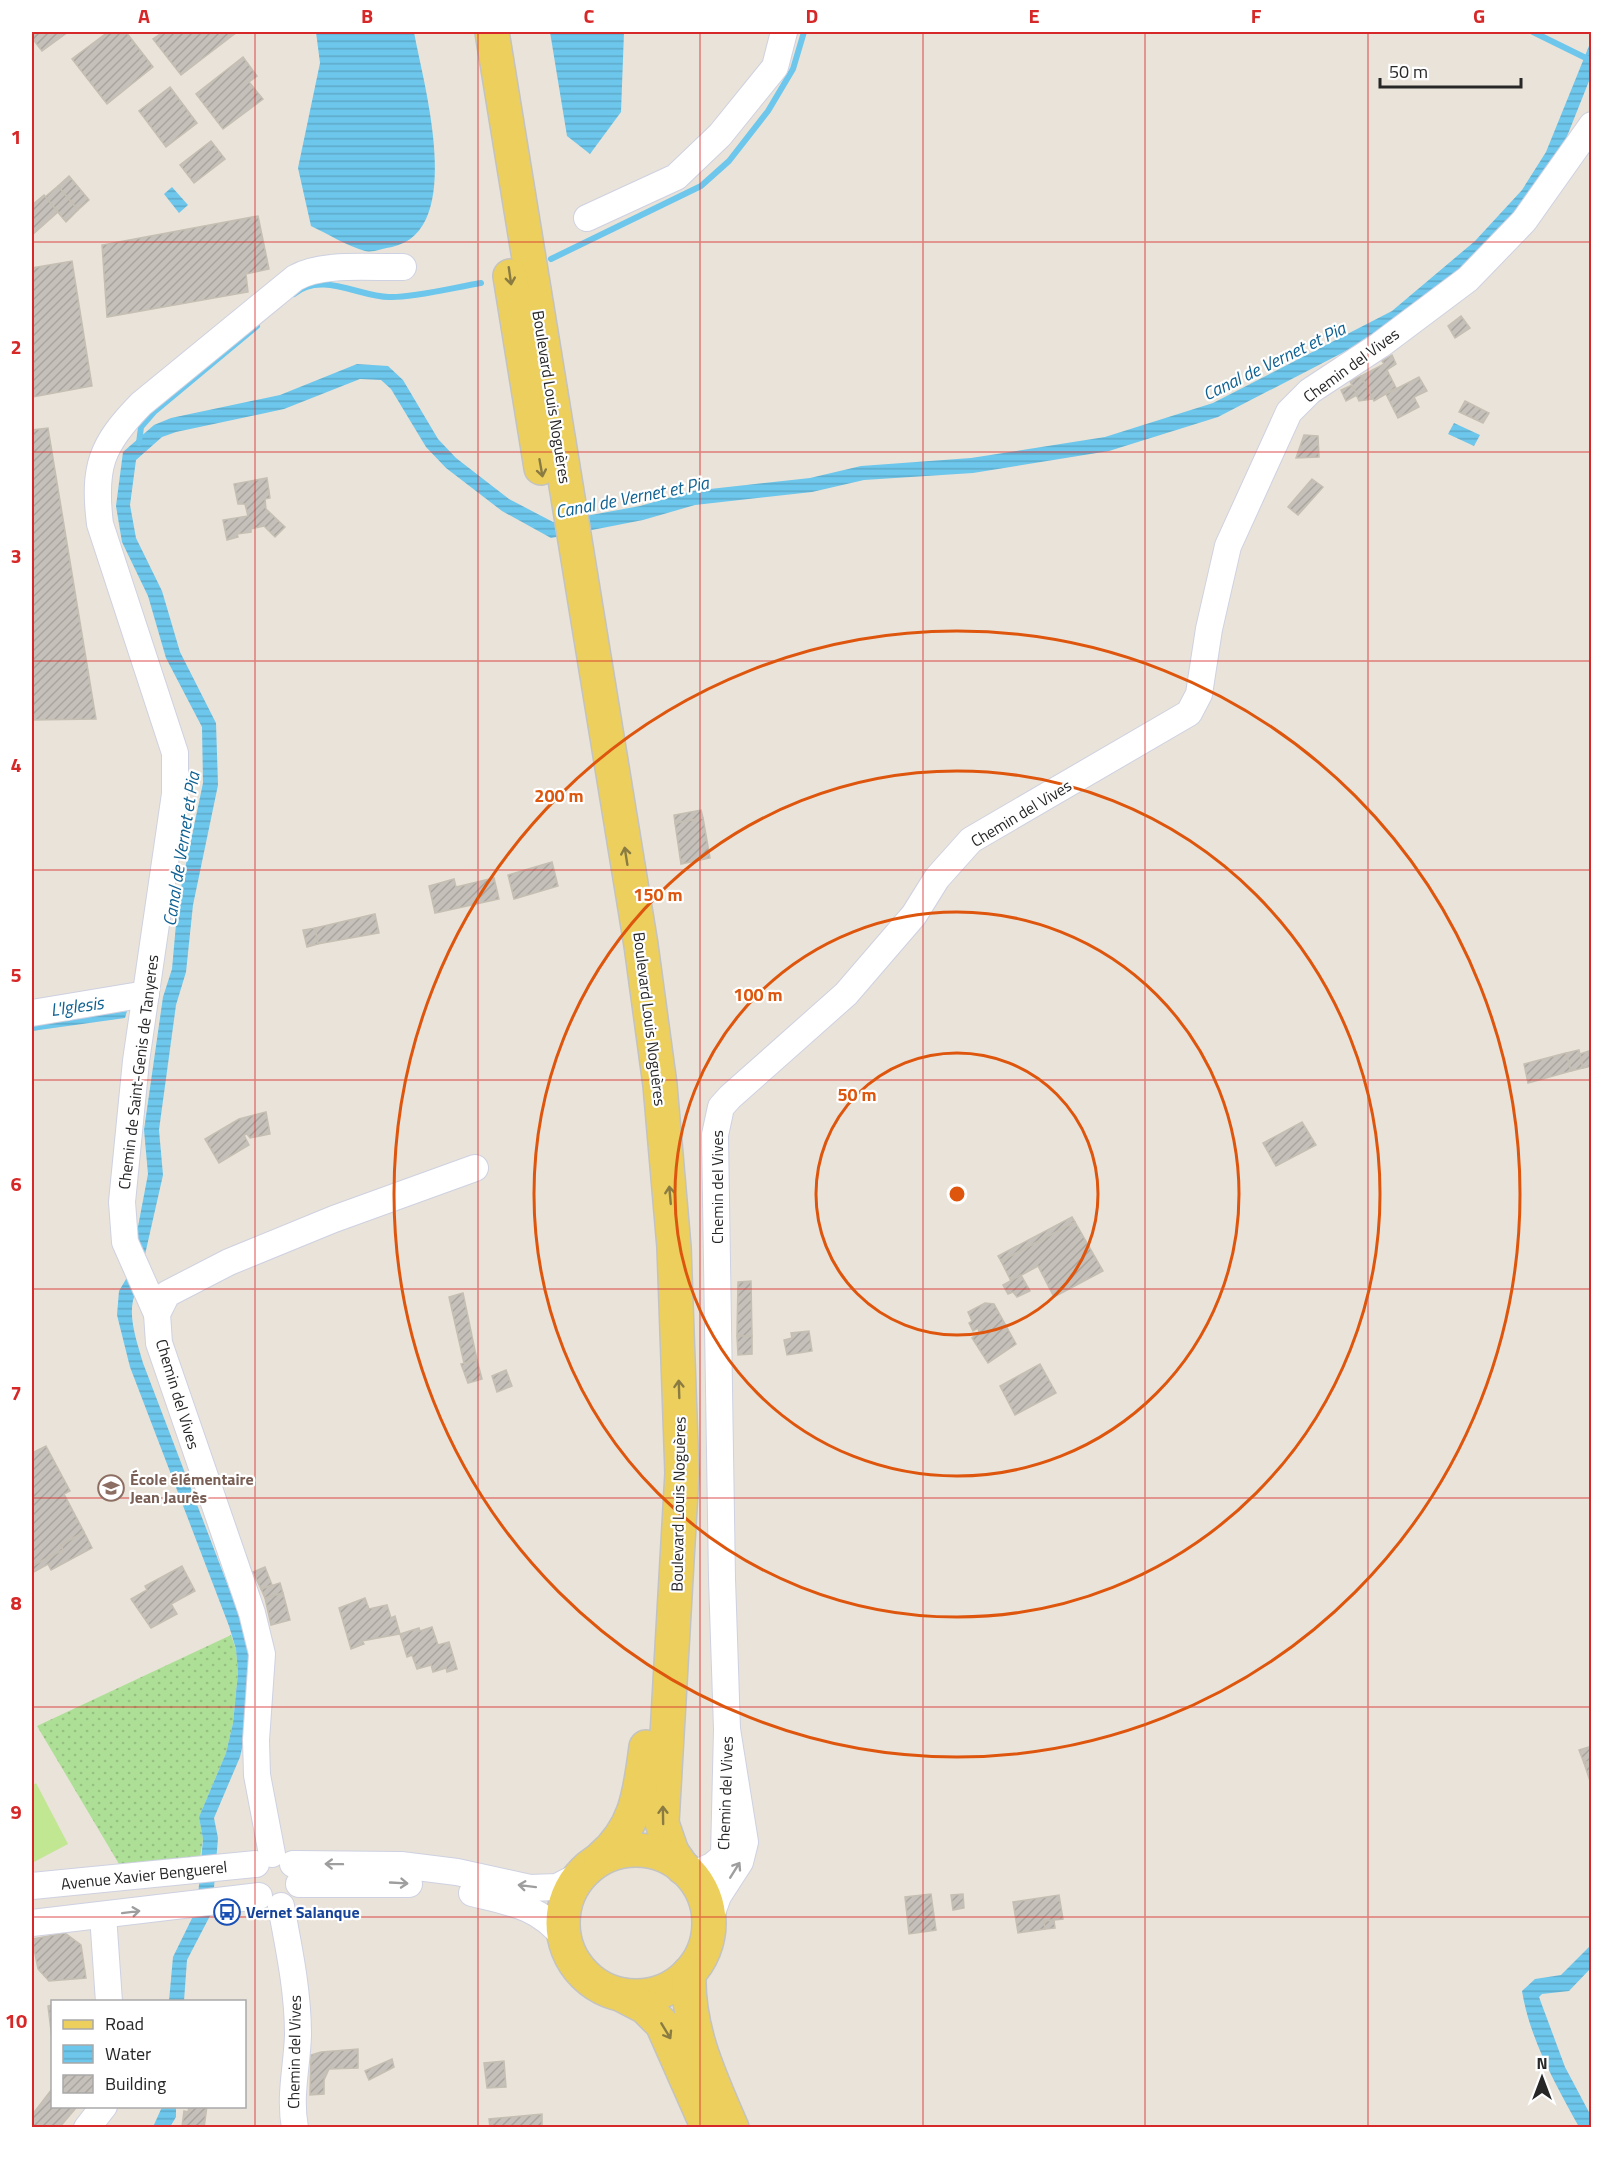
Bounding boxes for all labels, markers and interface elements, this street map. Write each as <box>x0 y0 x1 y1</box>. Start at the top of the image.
text: A <box>138 0 150 31</box>
text: B <box>361 0 373 31</box>
text: C <box>584 0 595 31</box>
text: D <box>806 0 818 31</box>
text: E <box>1028 0 1040 31</box>
text: F <box>1251 0 1262 31</box>
text: G <box>1473 0 1485 31</box>
scale bar <box>1380 51 1521 89</box>
text: 50 m <box>1389 58 1428 85</box>
text: 1 <box>10 121 22 152</box>
one-way arrow <box>504 266 515 285</box>
street label: Boulevard Louis Noguères <box>526 309 578 485</box>
water label: Canal de Vernet et Pia <box>1198 314 1351 407</box>
street label: Chemin del Vives <box>1298 322 1404 408</box>
text: 2 <box>10 331 22 362</box>
one-way arrow <box>536 458 547 478</box>
water label: Canal de Vernet et Pia <box>553 469 712 525</box>
text: 3 <box>10 540 22 571</box>
text: 4 <box>10 749 22 780</box>
water label: Canal de Vernet et Pia <box>155 769 207 928</box>
street label: Chemin del Vives <box>966 773 1076 853</box>
text: 200 m <box>534 782 584 809</box>
one-way arrow <box>621 846 632 866</box>
text: 150 m <box>633 881 683 908</box>
street label: Boulevard Louis Noguères <box>627 931 673 1107</box>
street label: Chemin de Saint-Genis de Tanyeres <box>112 953 164 1191</box>
text: 5 <box>10 959 22 990</box>
text: 100 m <box>733 981 783 1008</box>
water label: L'Iglesis <box>49 989 106 1023</box>
text: 50 m <box>837 1081 877 1108</box>
street label: Chemin del Vives <box>705 1130 729 1244</box>
text: 6 <box>10 1168 22 1199</box>
centre of rings <box>947 1184 967 1204</box>
one-way arrow <box>664 1185 675 1205</box>
street label: Chemin del Vives <box>150 1336 206 1452</box>
text: 7 <box>10 1377 22 1408</box>
one-way arrow <box>673 1380 685 1400</box>
street label: Boulevard Louis Noguères <box>664 1416 692 1592</box>
place label: École élémentaire Jean Jaurès <box>130 1467 254 1509</box>
school or university icon: École élémentaire Jean Jaurès <box>96 1473 126 1503</box>
text: 8 <box>10 1587 22 1618</box>
street label: Chemin del Vives <box>711 1736 739 1850</box>
text: 9 <box>10 1796 22 1827</box>
one-way arrow <box>657 1805 669 1825</box>
street label: Avenue Xavier Benguerel <box>60 1854 228 1896</box>
one-way arrow <box>324 1859 344 1870</box>
one-way arrow <box>729 1861 742 1878</box>
one-way arrow <box>389 1878 408 1889</box>
one-way arrow <box>518 1881 537 1892</box>
bus stop icon: Vernet Salanque <box>212 1897 242 1927</box>
place label: Vernet Salanque <box>246 1900 360 1924</box>
one-way arrow <box>121 1906 141 1917</box>
street label: Chemin del Vives <box>281 1995 307 2109</box>
legend <box>51 2000 246 2108</box>
text: 10 <box>5 2005 27 2036</box>
text: Road <box>105 2010 144 2037</box>
one-way arrow <box>660 2022 672 2039</box>
text: Water <box>105 2040 151 2067</box>
north arrow <box>1512 2048 1572 2108</box>
text: N <box>1536 2051 1548 2075</box>
text: Building <box>105 2070 166 2097</box>

